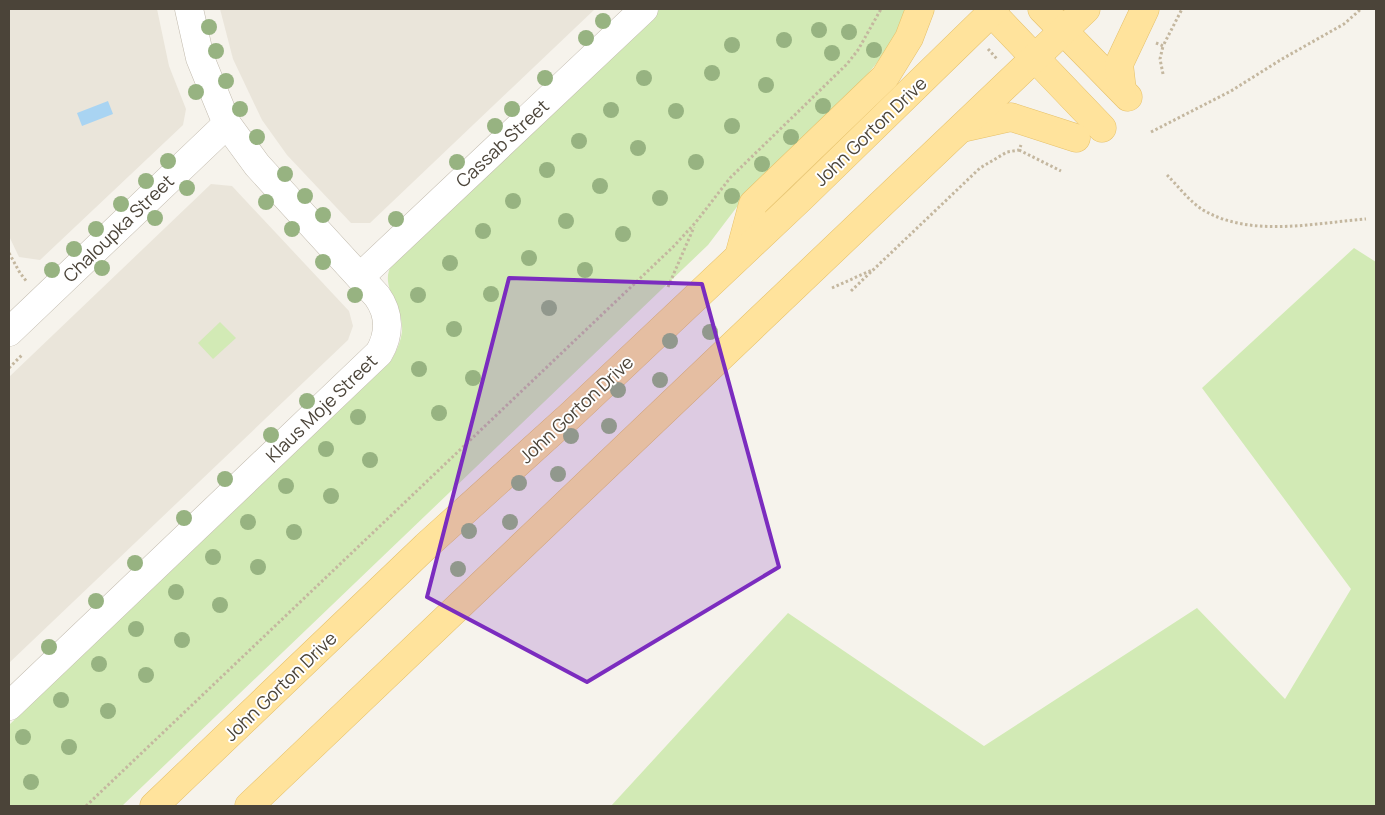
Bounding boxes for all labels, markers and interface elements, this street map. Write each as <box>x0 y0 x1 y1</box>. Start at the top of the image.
street label: John Gorton Drive <box>809 71 931 191</box>
street label: Cassab Street <box>450 94 554 192</box>
street label: Chaloupka Street <box>57 169 179 287</box>
street label: Klaus Moje Street <box>260 349 382 467</box>
street label: John Gorton Drive <box>514 350 638 468</box>
street label: John Gorton Drive <box>219 626 341 746</box>

